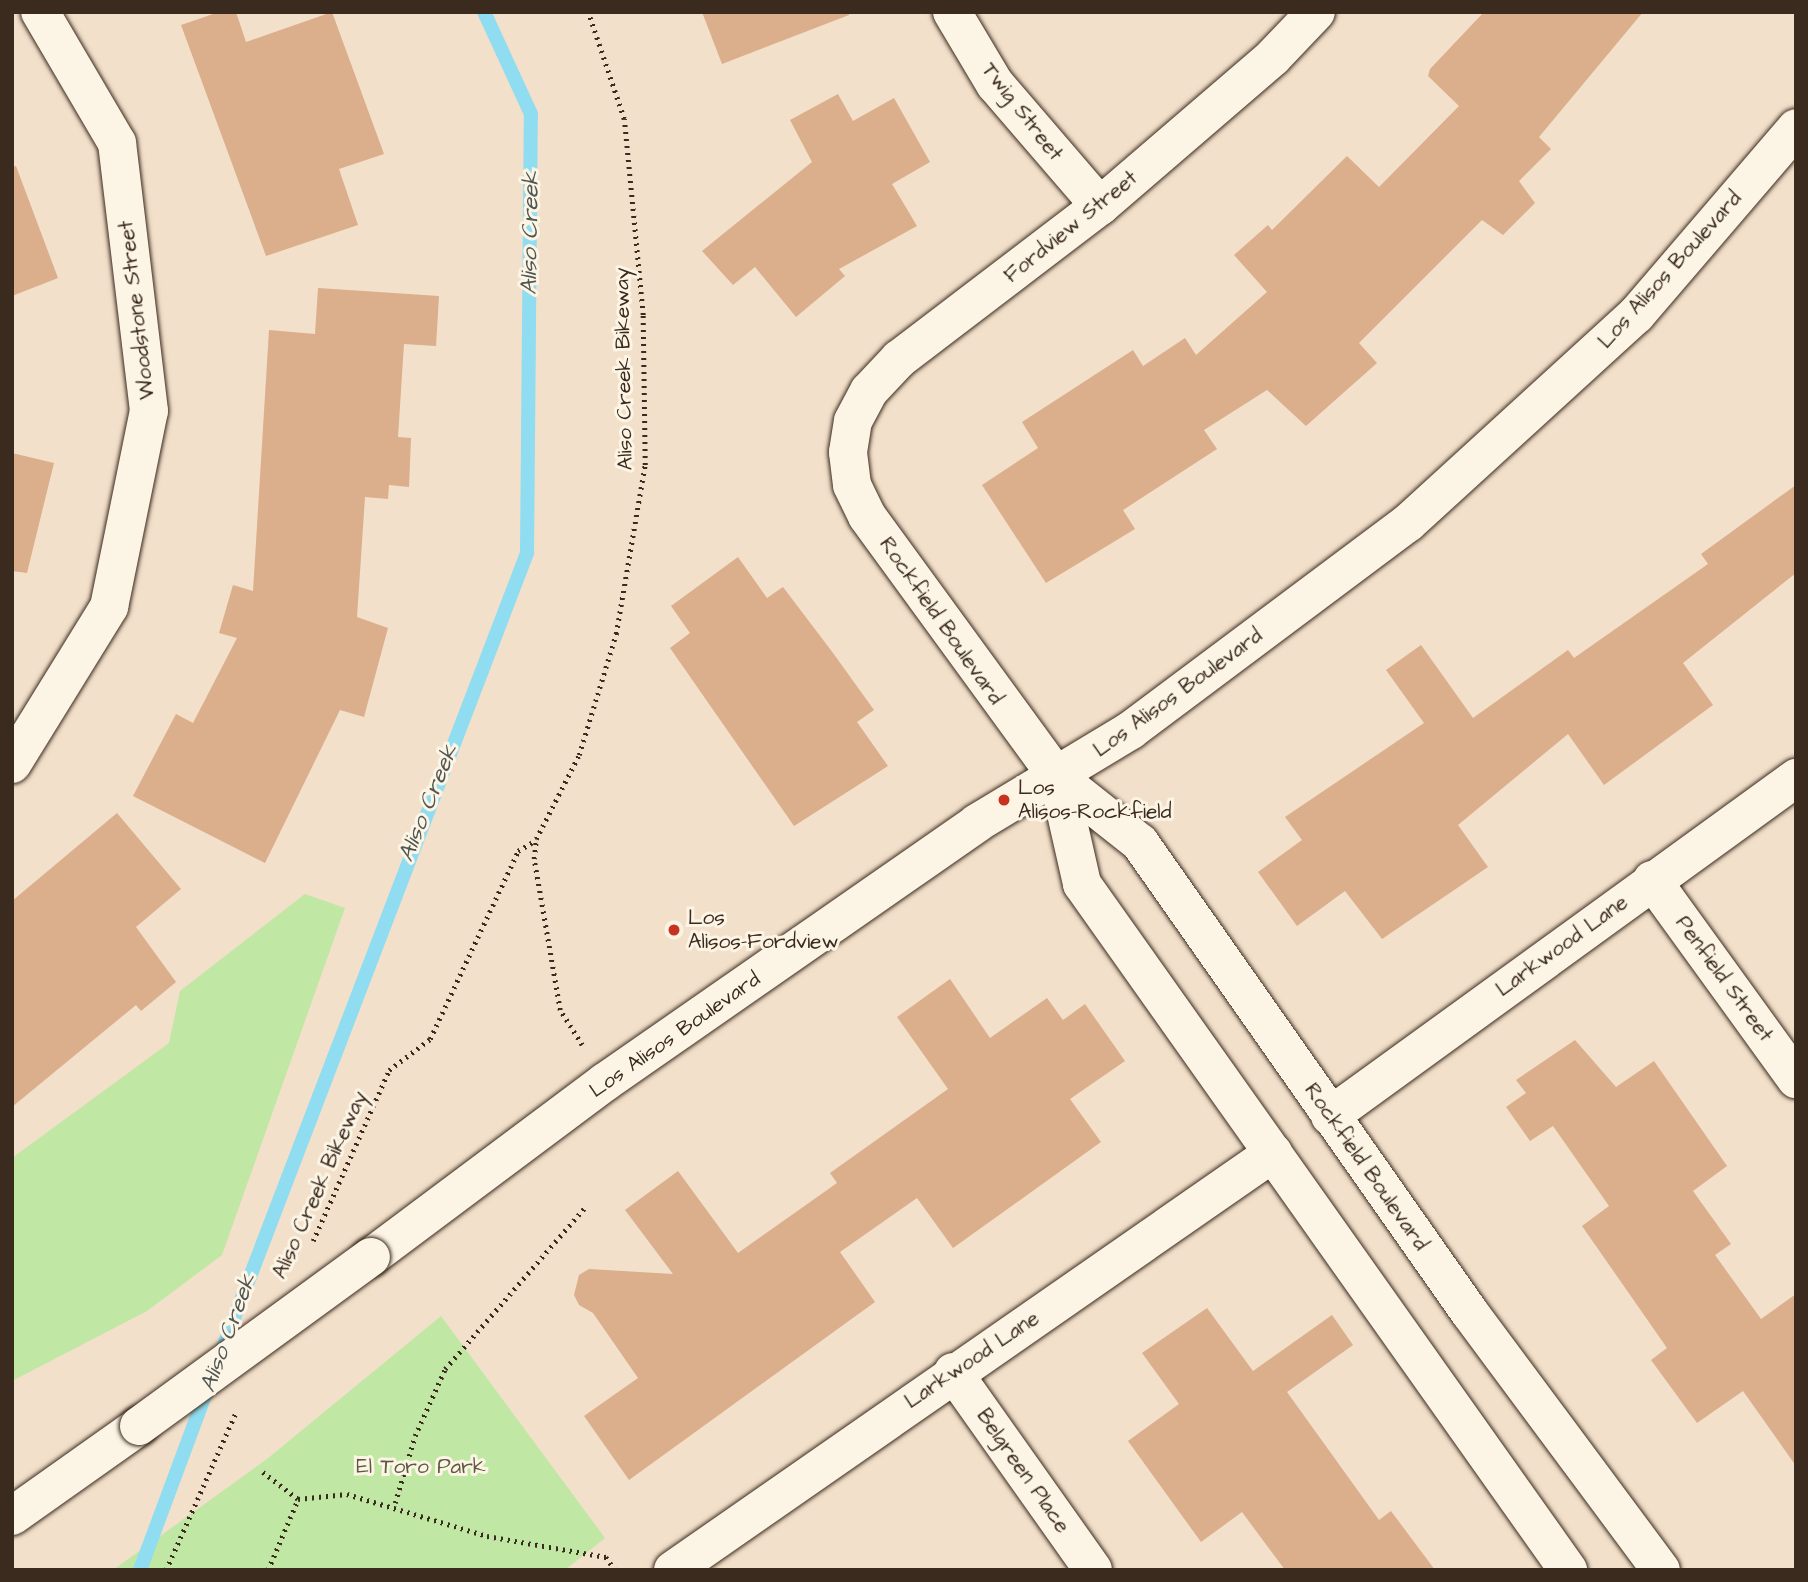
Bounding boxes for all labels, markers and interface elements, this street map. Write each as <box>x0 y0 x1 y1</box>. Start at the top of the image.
street label: Twig Street <box>976 58 1068 166</box>
street label: Fordview Street <box>999 166 1143 288</box>
water label: Aliso Creek <box>515 171 545 295</box>
street label: Los Alisos Boulevard <box>1593 186 1747 354</box>
street label: Woodstone Street <box>114 219 160 401</box>
street label: Aliso Creek Bikeway <box>610 267 638 471</box>
street label: Rockfield Boulevard <box>874 532 1008 710</box>
street label: Los Alisos Boulevard <box>1089 623 1267 763</box>
water label: Aliso Creek <box>392 741 464 865</box>
place label: Los Alisos-Rockfield <box>1018 775 1171 825</box>
marker: Los Alisos-Rockfield <box>996 792 1012 808</box>
street label: Larkwood Lane <box>1491 890 1633 1002</box>
place label: Los Alisos-Fordview <box>688 905 838 955</box>
street label: Penfield Street <box>1670 911 1778 1047</box>
marker: Los Alisos-Fordview <box>666 922 682 938</box>
street label: Los Alisos Boulevard <box>585 967 765 1103</box>
street label: Rockfield Boulevard <box>1299 1078 1433 1256</box>
street label: Aliso Creek Bikeway <box>267 1087 373 1283</box>
water label: Aliso Creek <box>194 1270 262 1396</box>
street label: Larkwood Lane <box>900 1306 1044 1414</box>
street label: Belgreen Place <box>971 1404 1075 1538</box>
park label: El Toro Park <box>356 1454 486 1480</box>

